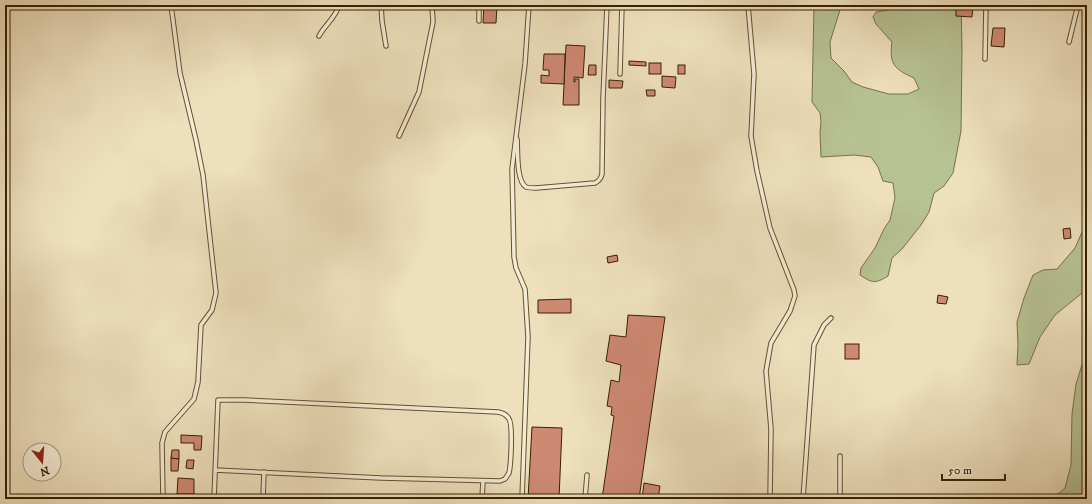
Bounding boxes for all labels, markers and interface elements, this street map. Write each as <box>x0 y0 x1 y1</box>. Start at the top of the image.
north arrow <box>22 442 62 482</box>
scale bar <box>942 456 1005 482</box>
text: N <box>38 463 51 479</box>
text: 50 m <box>948 463 972 478</box>

